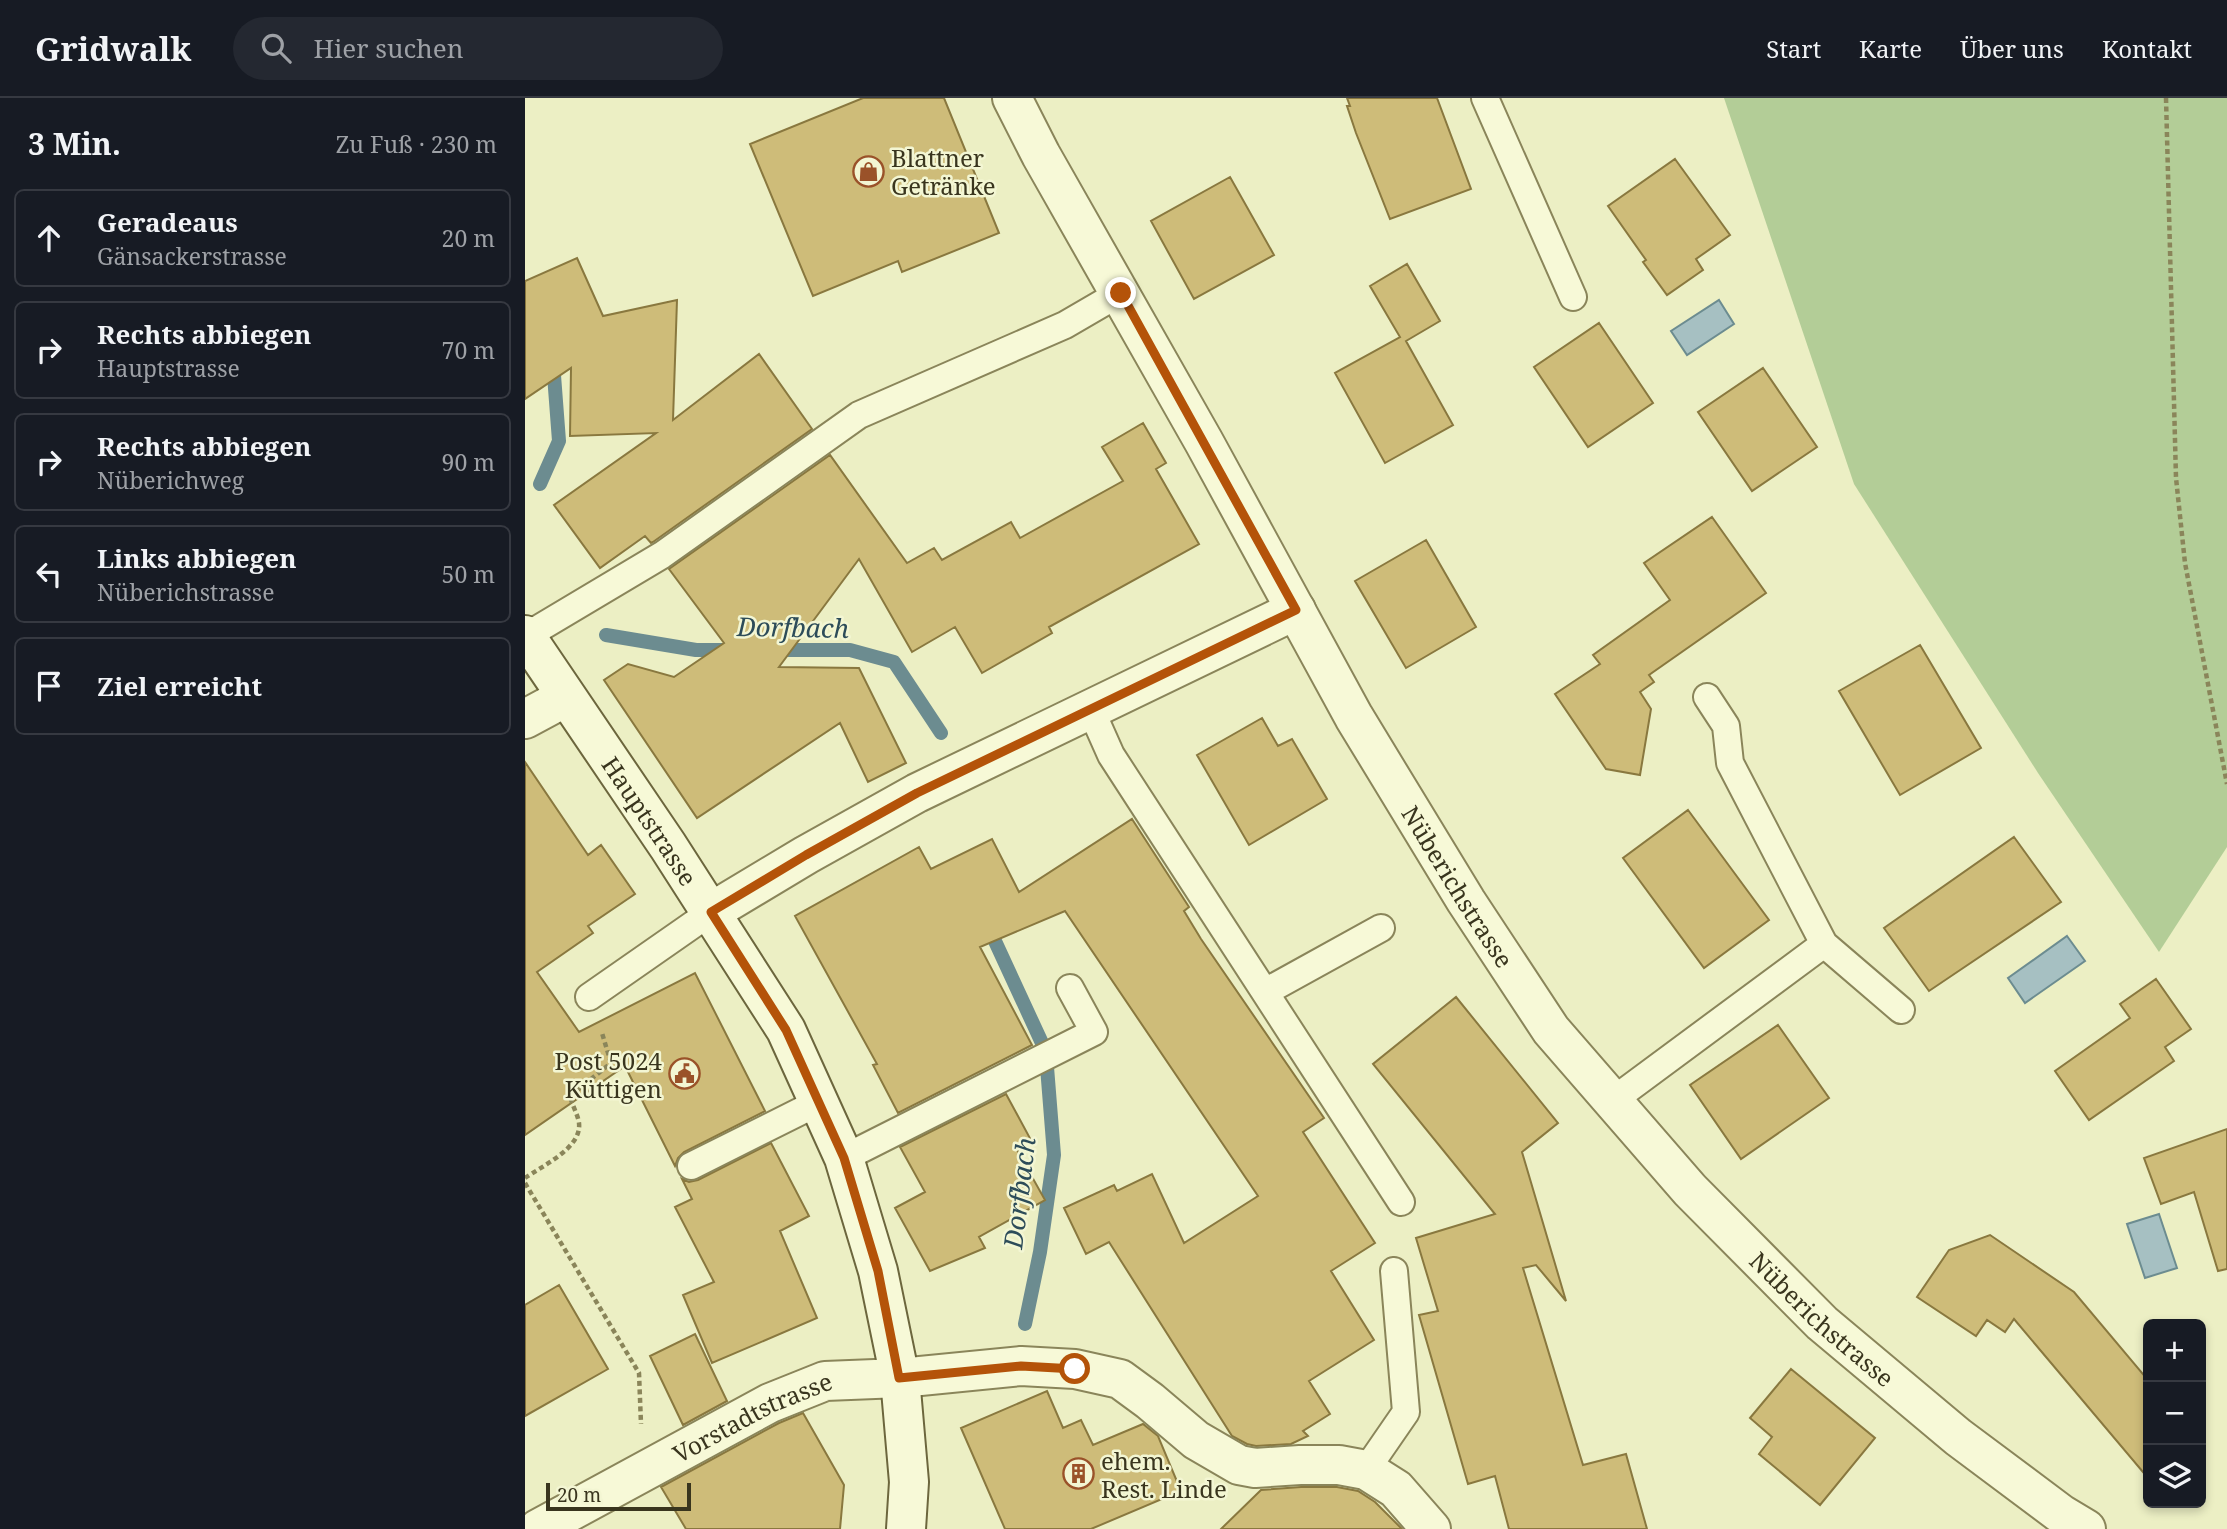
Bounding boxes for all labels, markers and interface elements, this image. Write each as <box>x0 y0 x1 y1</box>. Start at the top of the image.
search box <box>233 17 723 80</box>
text: Gridwalk <box>35 26 191 71</box>
icon: search <box>257 29 295 67</box>
text: Hier suchen <box>313 30 463 66</box>
text: Start <box>1766 32 1821 65</box>
text: Karte <box>1859 32 1922 65</box>
text: Über uns <box>1960 32 2064 65</box>
text: Kontakt <box>2102 32 2192 65</box>
text: 3 Min. <box>28 123 121 164</box>
text: Zu Fuß · 230 m <box>336 128 497 160</box>
place label: Blattner Getränke <box>891 141 996 202</box>
shop icon: Blattner Getränke <box>851 154 885 188</box>
text: Geradeaus <box>97 204 238 240</box>
icon: ahead <box>30 219 68 257</box>
text: 20 m <box>442 222 495 254</box>
text: Gänsackerstrasse <box>97 240 287 272</box>
route end <box>1105 277 1136 308</box>
text: Rechts abbiegen <box>97 316 311 352</box>
icon: right <box>30 331 68 369</box>
text: 70 m <box>442 334 495 366</box>
text: Hauptstrasse <box>97 352 240 384</box>
text: Rechts abbiegen <box>97 428 311 464</box>
icon: right <box>30 443 68 481</box>
text: 90 m <box>442 446 495 478</box>
text: Nüberichweg <box>97 464 244 496</box>
text: Links abbiegen <box>97 540 296 576</box>
icon: left <box>30 555 68 593</box>
text: 50 m <box>442 558 495 590</box>
text: Nüberichstrasse <box>97 576 275 608</box>
water label: Dorfbach <box>736 608 850 646</box>
icon: arrive <box>30 667 68 705</box>
text: Ziel erreicht <box>97 668 262 704</box>
street label: Hauptstrasse <box>595 749 705 892</box>
street label: Nüberichstrasse <box>1395 799 1522 974</box>
place label: Post 5024 Küttigen <box>554 1044 663 1105</box>
public building icon: Post 5024 Küttigen <box>668 1057 702 1091</box>
water label: Dorfbach <box>994 1135 1044 1252</box>
street label: Nüberichstrasse <box>1743 1244 1902 1394</box>
map controls <box>2143 1319 2206 1508</box>
button: + <box>2143 1319 2206 1382</box>
route start <box>1059 1353 1090 1384</box>
street label: Vorstadtstrasse <box>666 1364 837 1470</box>
button: − <box>2143 1382 2206 1445</box>
place label: ehem. Rest. Linde <box>1101 1444 1227 1505</box>
button: layers <box>2143 1445 2206 1508</box>
building icon: ehem. Rest. Linde <box>1061 1457 1095 1491</box>
scale bar <box>546 1480 691 1512</box>
text: 20 m <box>557 1482 601 1508</box>

